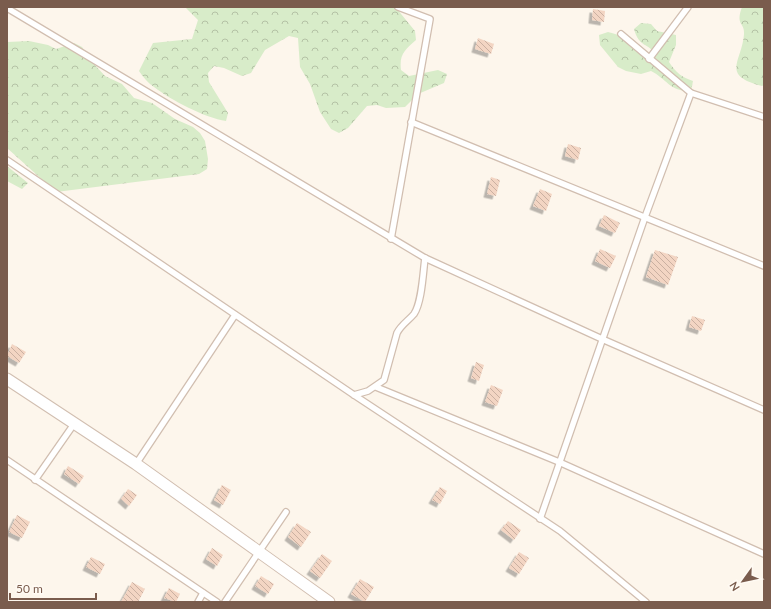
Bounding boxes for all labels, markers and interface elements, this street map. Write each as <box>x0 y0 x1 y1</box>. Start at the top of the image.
north arrow <box>723 561 763 601</box>
scale bar <box>10 575 96 601</box>
text: N <box>726 580 742 594</box>
text: 50 m <box>16 581 43 596</box>

